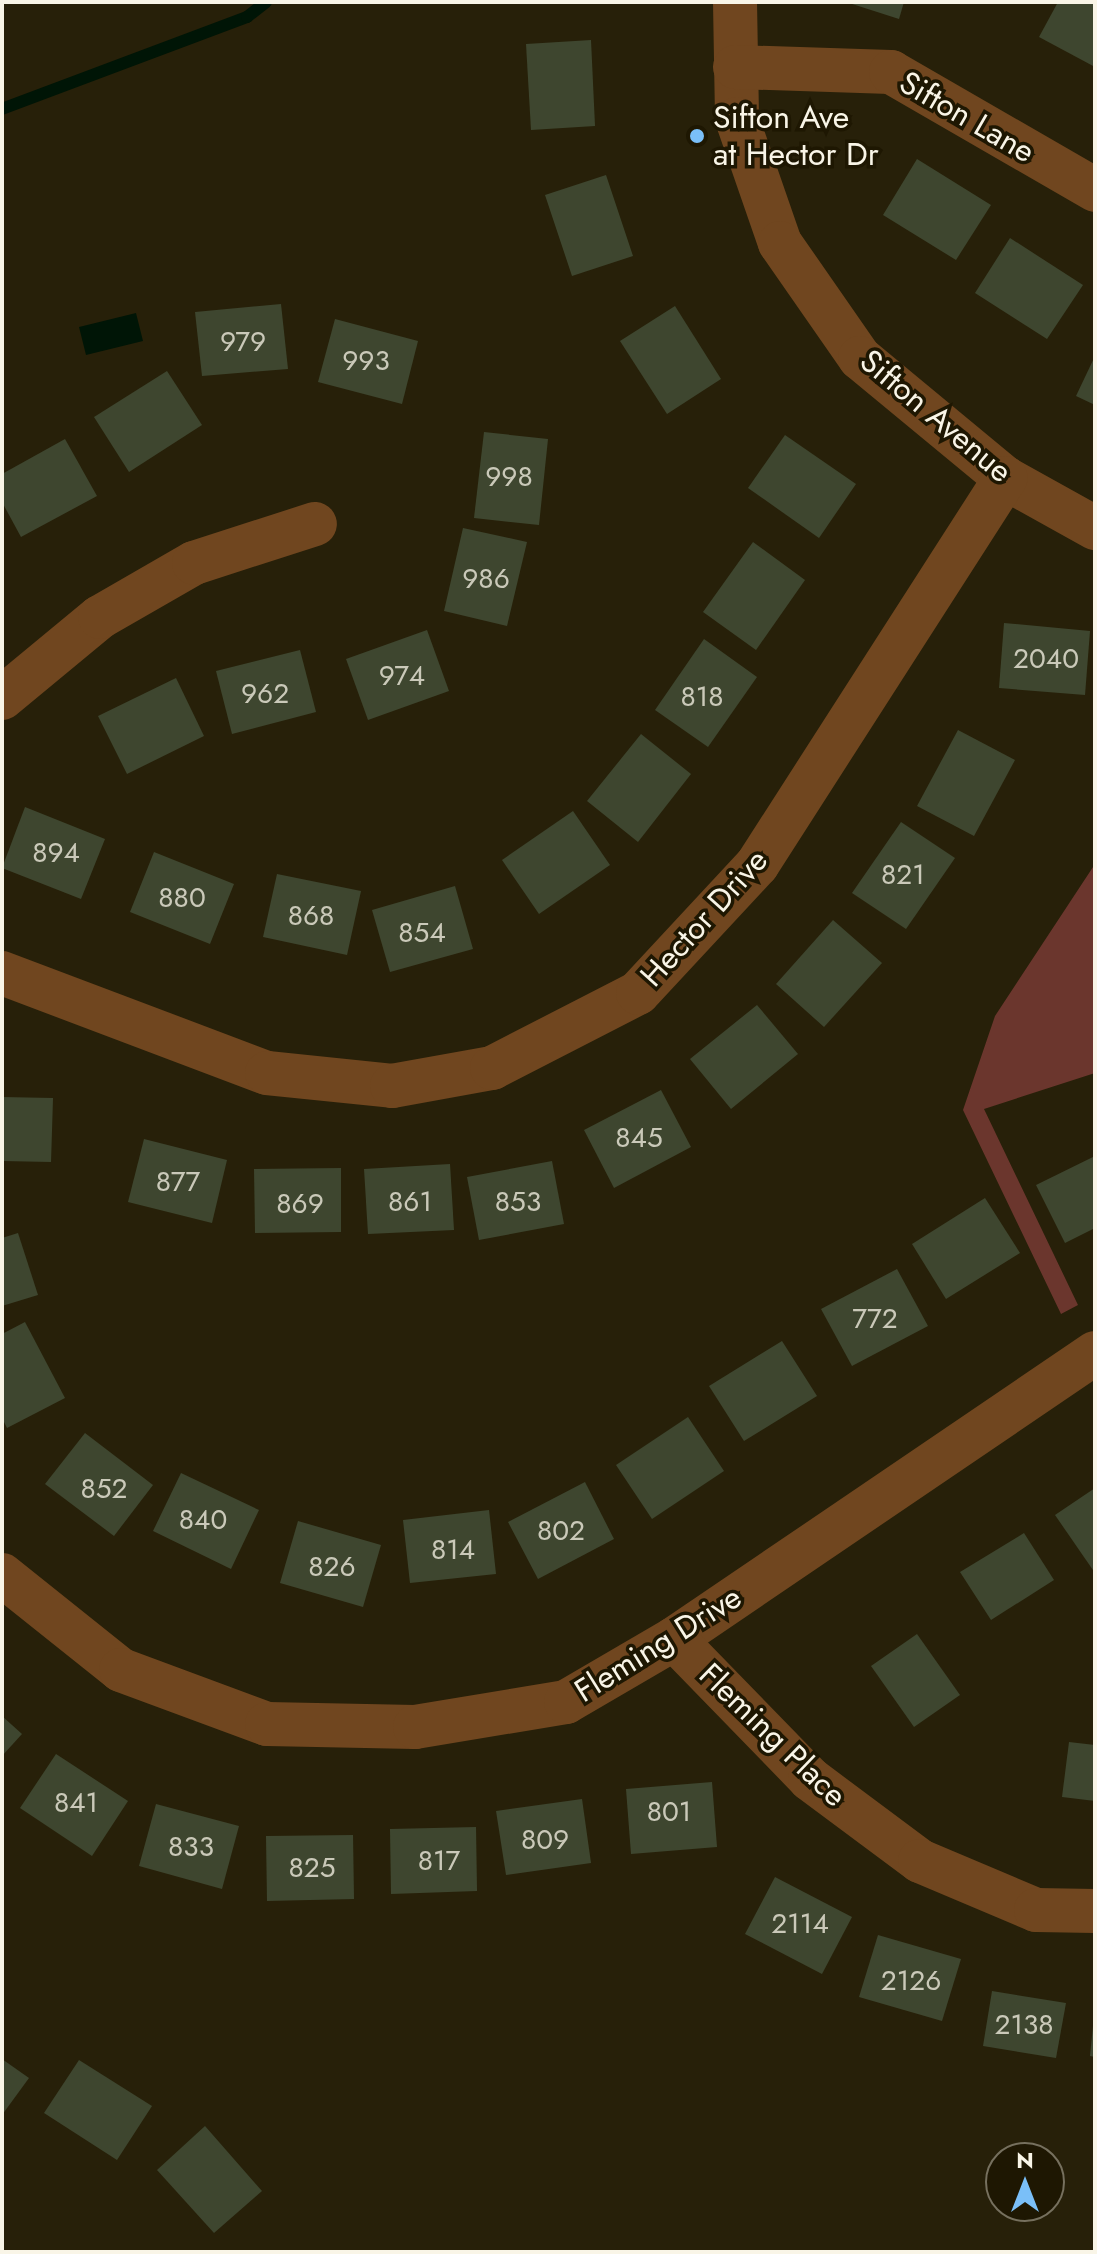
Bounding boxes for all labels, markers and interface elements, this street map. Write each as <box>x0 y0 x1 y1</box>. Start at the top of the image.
street label: Sifton Lane <box>893 63 1041 171</box>
place label: Sifton Ave at Hector Dr <box>713 99 879 174</box>
marker: Sifton Ave at Hector Dr <box>688 127 706 145</box>
house number: 979 <box>220 325 266 359</box>
street label: Sifton Avenue <box>852 341 1020 491</box>
house number: 993 <box>342 344 390 378</box>
house number: 998 <box>485 460 533 494</box>
house number: 986 <box>462 562 510 596</box>
house number: 2040 <box>1013 642 1079 676</box>
house number: 974 <box>379 659 425 693</box>
house number: 962 <box>241 677 289 711</box>
house number: 818 <box>680 680 724 714</box>
house number: 894 <box>32 836 80 870</box>
street label: Hector Drive <box>632 841 776 995</box>
house number: 821 <box>881 858 925 892</box>
house number: 880 <box>158 881 206 915</box>
house number: 868 <box>288 899 334 933</box>
house number: 854 <box>398 916 446 950</box>
house number: 845 <box>615 1121 663 1155</box>
house number: 877 <box>156 1165 200 1199</box>
house number: 861 <box>388 1185 432 1219</box>
house number: 853 <box>495 1185 541 1219</box>
house number: 869 <box>276 1187 324 1221</box>
house number: 772 <box>852 1302 898 1336</box>
house number: 852 <box>80 1472 128 1506</box>
house number: 840 <box>179 1503 227 1537</box>
house number: 802 <box>537 1514 585 1548</box>
house number: 814 <box>431 1533 475 1567</box>
house number: 826 <box>308 1550 356 1584</box>
street label: Fleming Drive <box>568 1578 748 1710</box>
street label: Fleming Place <box>691 1655 855 1815</box>
house number: 841 <box>54 1786 98 1820</box>
house number: 801 <box>647 1795 691 1829</box>
house number: 809 <box>521 1823 569 1857</box>
house number: 833 <box>168 1830 214 1864</box>
house number: 817 <box>418 1844 460 1878</box>
house number: 825 <box>288 1851 336 1885</box>
house number: 2114 <box>771 1907 829 1941</box>
house number: 2126 <box>881 1964 941 1998</box>
house number: 2138 <box>994 2008 1054 2042</box>
north arrow <box>985 2142 1065 2222</box>
text: N <box>1016 2144 1034 2176</box>

